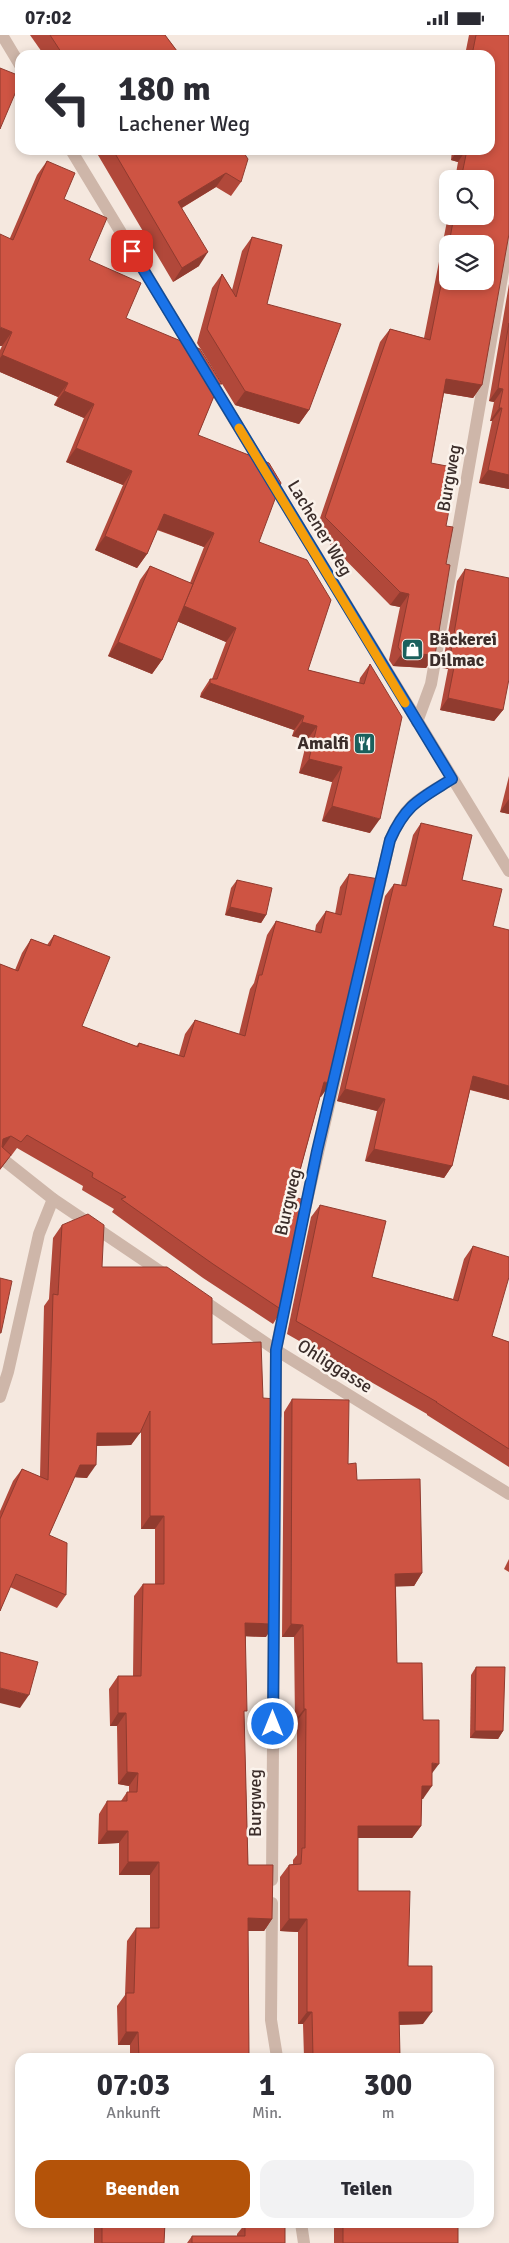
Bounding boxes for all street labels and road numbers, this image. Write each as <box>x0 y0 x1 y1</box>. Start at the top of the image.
street label: Burgweg <box>432 443 466 513</box>
street label: Lachener Weg <box>283 476 357 580</box>
street label: Burgweg <box>270 1166 306 1238</box>
street label: Ohliggasse <box>293 1334 377 1398</box>
street label: Burgweg <box>244 1769 266 1837</box>

